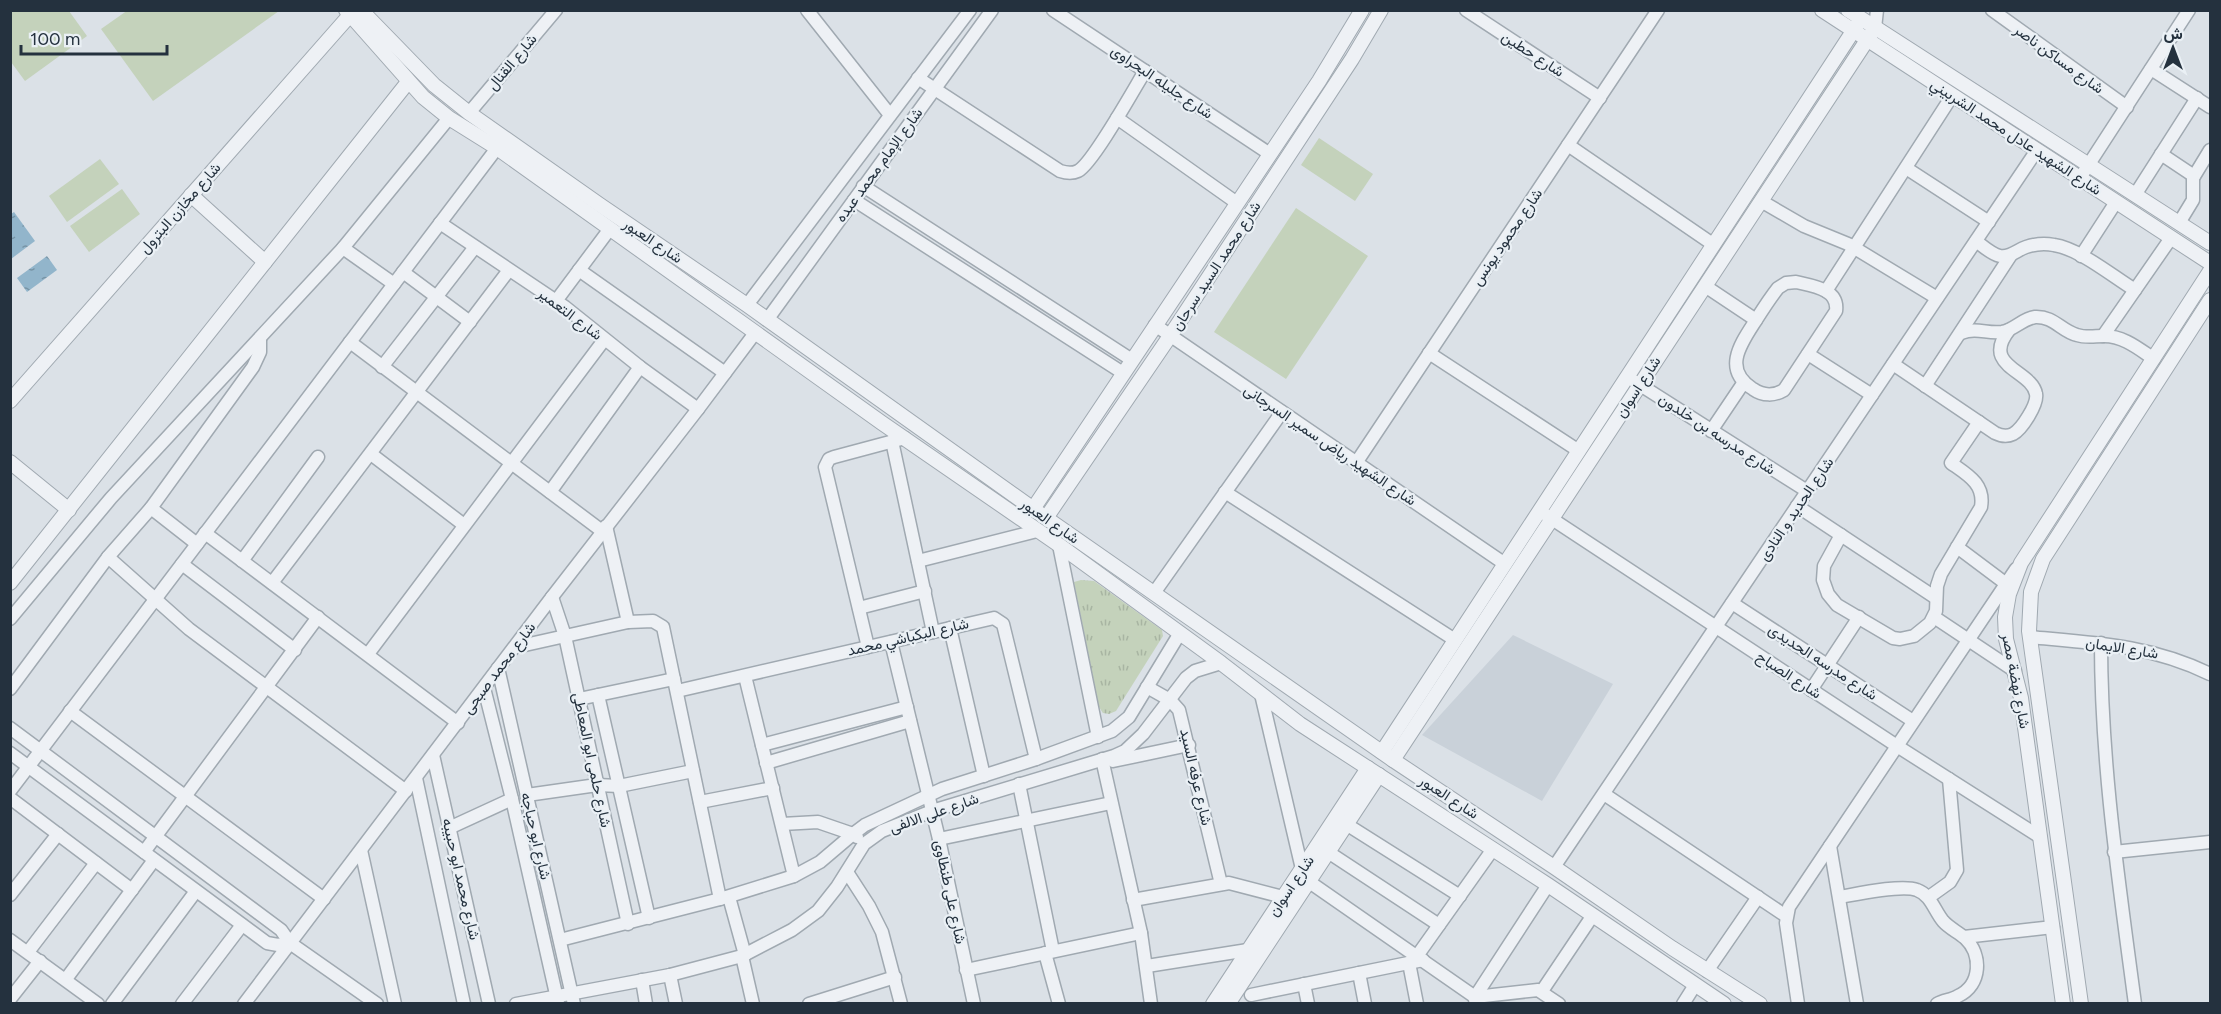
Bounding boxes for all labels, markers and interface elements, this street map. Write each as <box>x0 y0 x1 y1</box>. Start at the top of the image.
scale bar <box>21 18 166 56</box>
north arrow <box>2143 18 2203 78</box>
street label: شارع مساكن ناصر <box>2009 20 2107 99</box>
text: ش <box>2163 24 2183 43</box>
street label: شارع حطين <box>1497 27 1568 83</box>
text: 100 m <box>30 28 80 50</box>
street label: شارع القنال <box>483 30 542 95</box>
street label: شارع جليله البحراوى <box>1106 41 1217 125</box>
street label: شارع الشهيد عادل محمد الشربيني <box>1925 75 2105 203</box>
street label: شارع الإمام محمد عبده <box>831 104 928 227</box>
street label: شارع مخازن البترول <box>136 159 226 259</box>
street label: شارع محمود يونس <box>1468 185 1548 290</box>
street label: شارع محمد السيد سرحان <box>1167 198 1266 335</box>
street label: شارع العبور <box>618 214 686 269</box>
street label: شارع التعمير <box>532 283 606 346</box>
street label: شارع اسوان <box>1612 353 1666 422</box>
street label: شارع الشهيد رياض سمير السرجانى <box>1239 380 1420 511</box>
street label: شارع مدرسه بن خلدون <box>1654 390 1779 480</box>
street label: شارع الحديد و النادى <box>1755 454 1839 565</box>
street label: شارع العبور <box>1015 494 1083 549</box>
street label: شارع البكباشي محمد <box>846 614 971 664</box>
street label: شارع محمد صبحى <box>459 618 541 719</box>
street label: شارع مدرسه الحديدى <box>1764 620 1881 706</box>
street label: شارع نهضة مصر <box>1996 631 2034 731</box>
street label: شارع الايمان <box>2084 633 2160 665</box>
street label: شارع الصباح <box>1752 647 1825 704</box>
street label: شارع حلمى ابو المعاطى <box>567 691 615 830</box>
street label: شارع عرفه السيد <box>1174 727 1216 828</box>
street label: شارع العبور <box>1414 771 1482 825</box>
street label: شارع على الالفى <box>887 789 982 839</box>
street label: شارع ابو حباجه <box>515 791 555 882</box>
street label: شارع محمد ابو حبيبه <box>436 816 484 942</box>
street label: شارع على طنطاوى <box>928 838 970 946</box>
street label: شارع اسوان <box>1264 852 1320 921</box>

